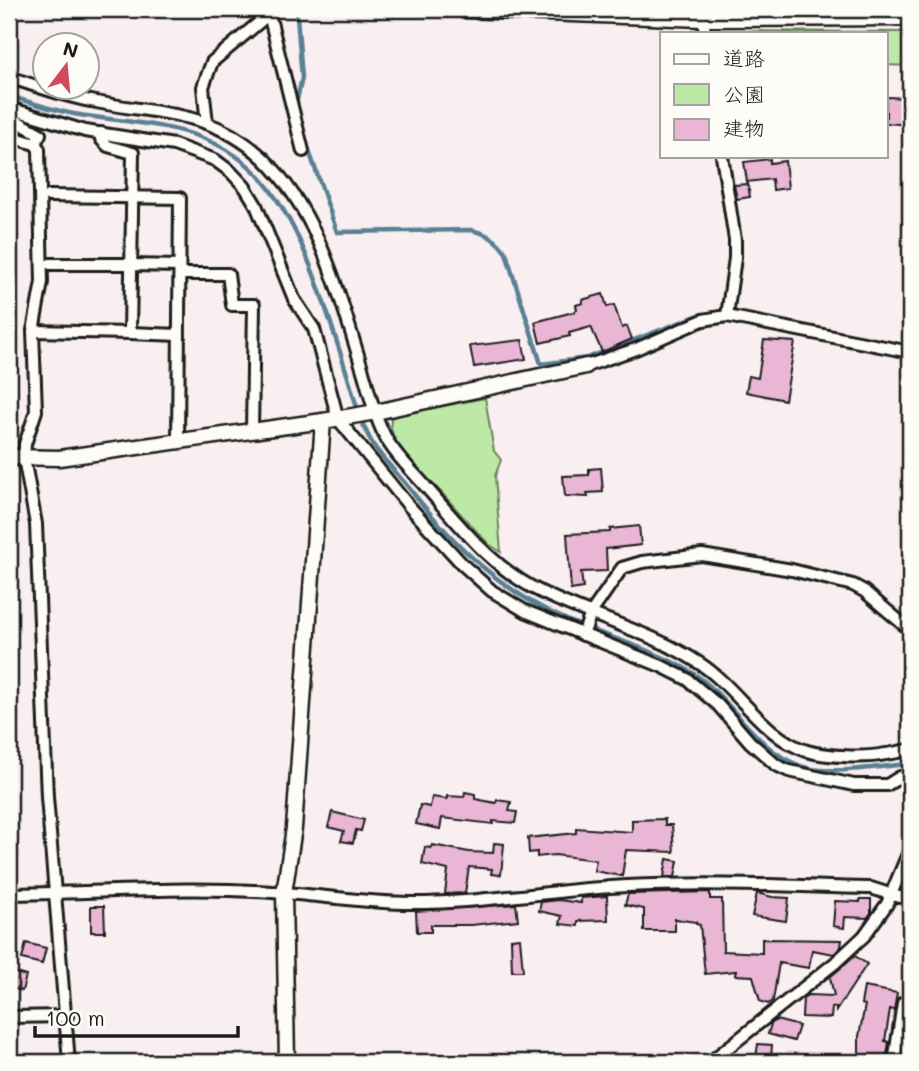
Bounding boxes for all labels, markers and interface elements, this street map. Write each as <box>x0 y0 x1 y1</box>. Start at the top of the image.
north arrow <box>32 32 102 102</box>
legend <box>660 32 888 158</box>
text: N <box>60 35 81 63</box>
text: 道路 <box>723 44 765 71</box>
text: 公園 <box>723 80 765 107</box>
text: 建物 <box>723 114 765 141</box>
scale bar <box>35 994 238 1038</box>
text: 100 m <box>46 1004 105 1031</box>

